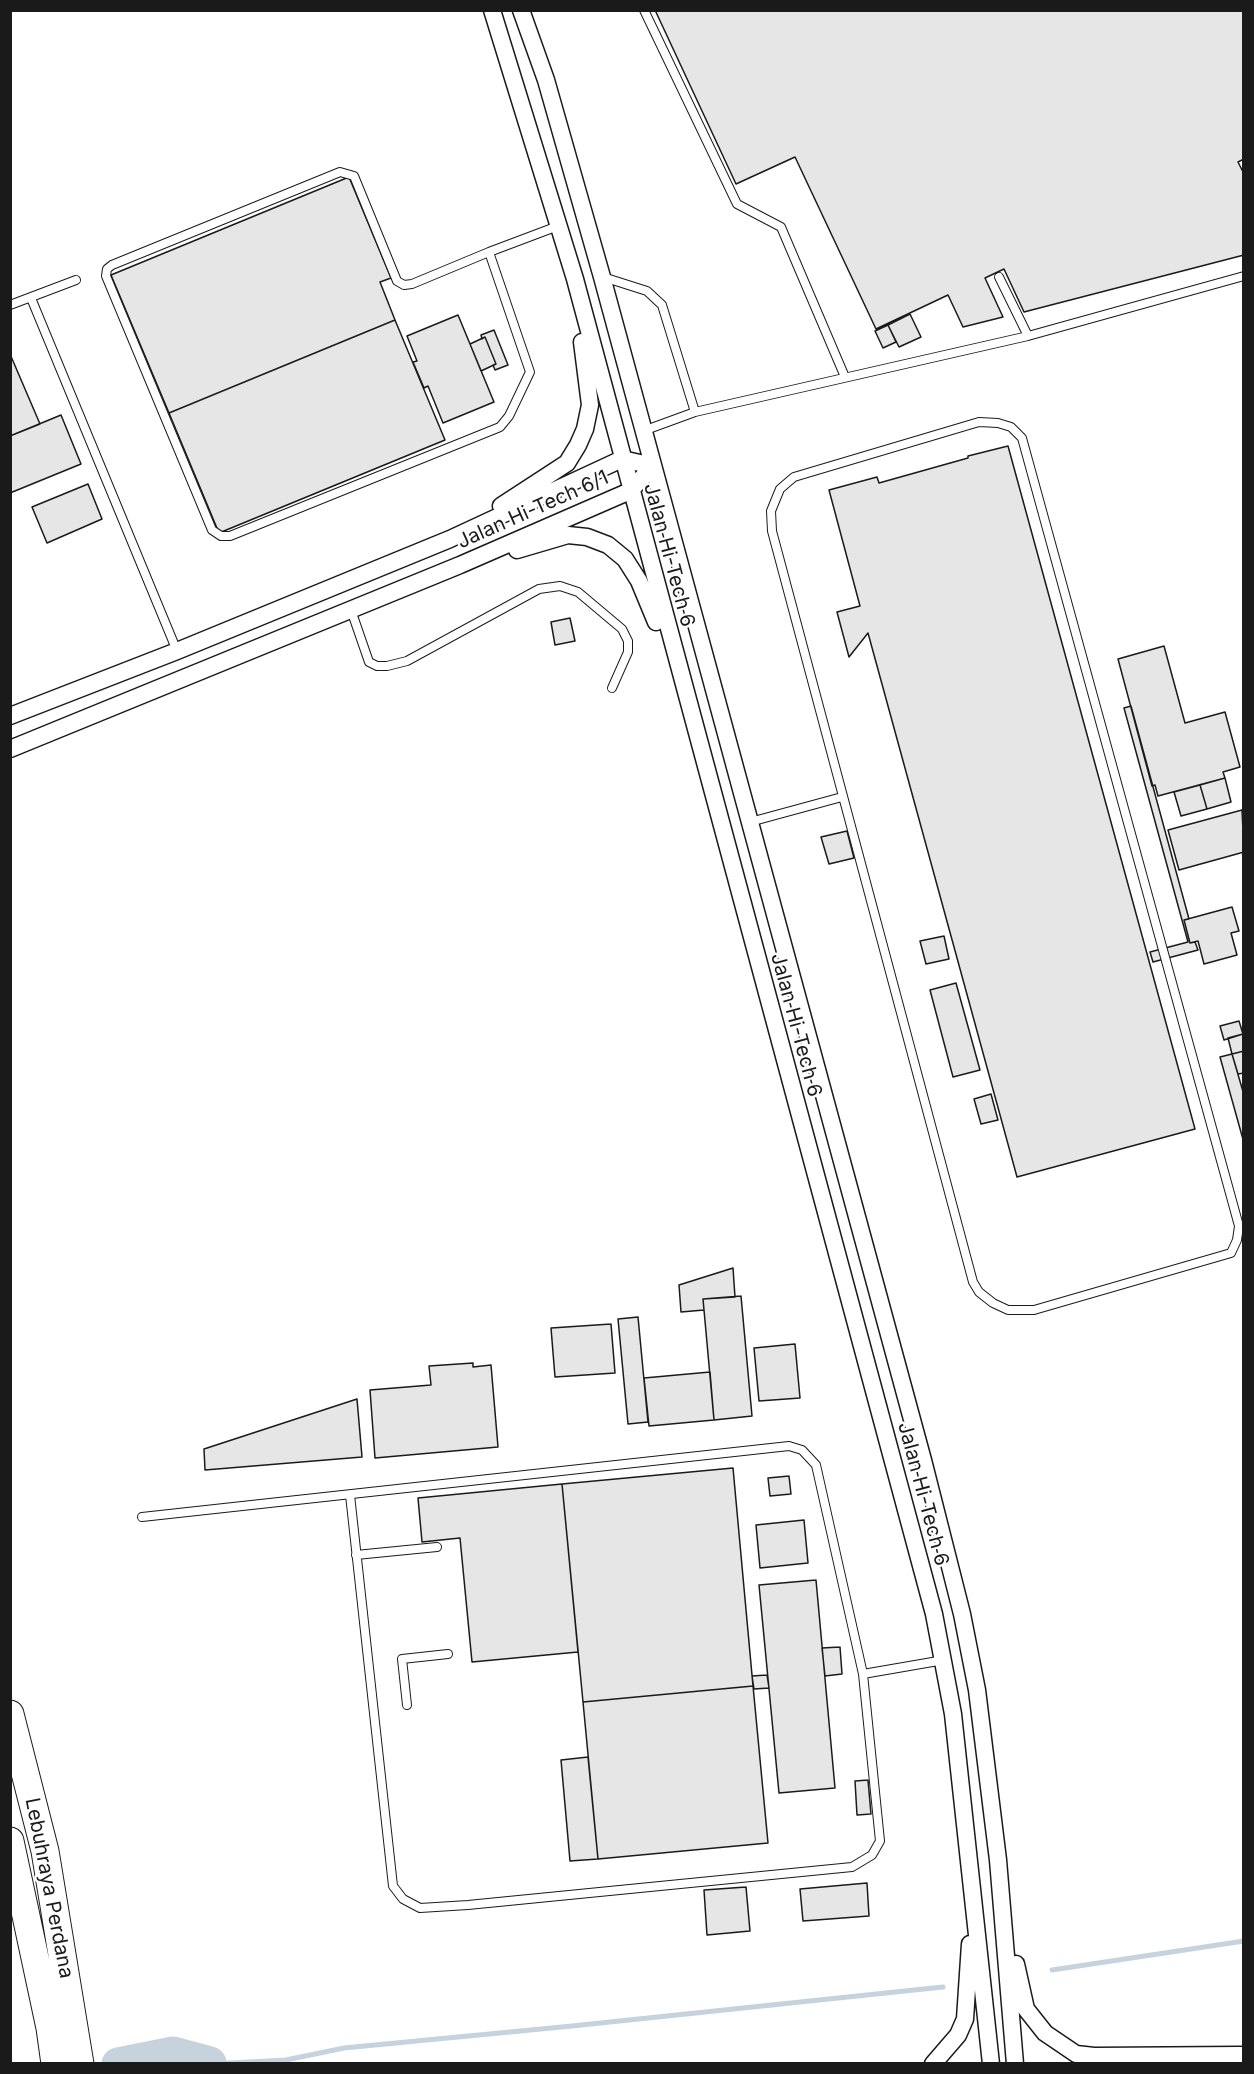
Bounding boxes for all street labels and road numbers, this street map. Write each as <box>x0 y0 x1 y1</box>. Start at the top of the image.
street label: Jalan Hi-Tech 6/1 <box>454 466 612 554</box>
street label: Jalan Hi-Tech 6 <box>638 480 700 630</box>
street label: Jalan Hi-Tech 6 <box>765 950 827 1100</box>
street label: Jalan Hi-Tech 6 <box>892 1419 954 1569</box>
street label: Lebuhraya Perdana <box>20 1796 78 1980</box>

